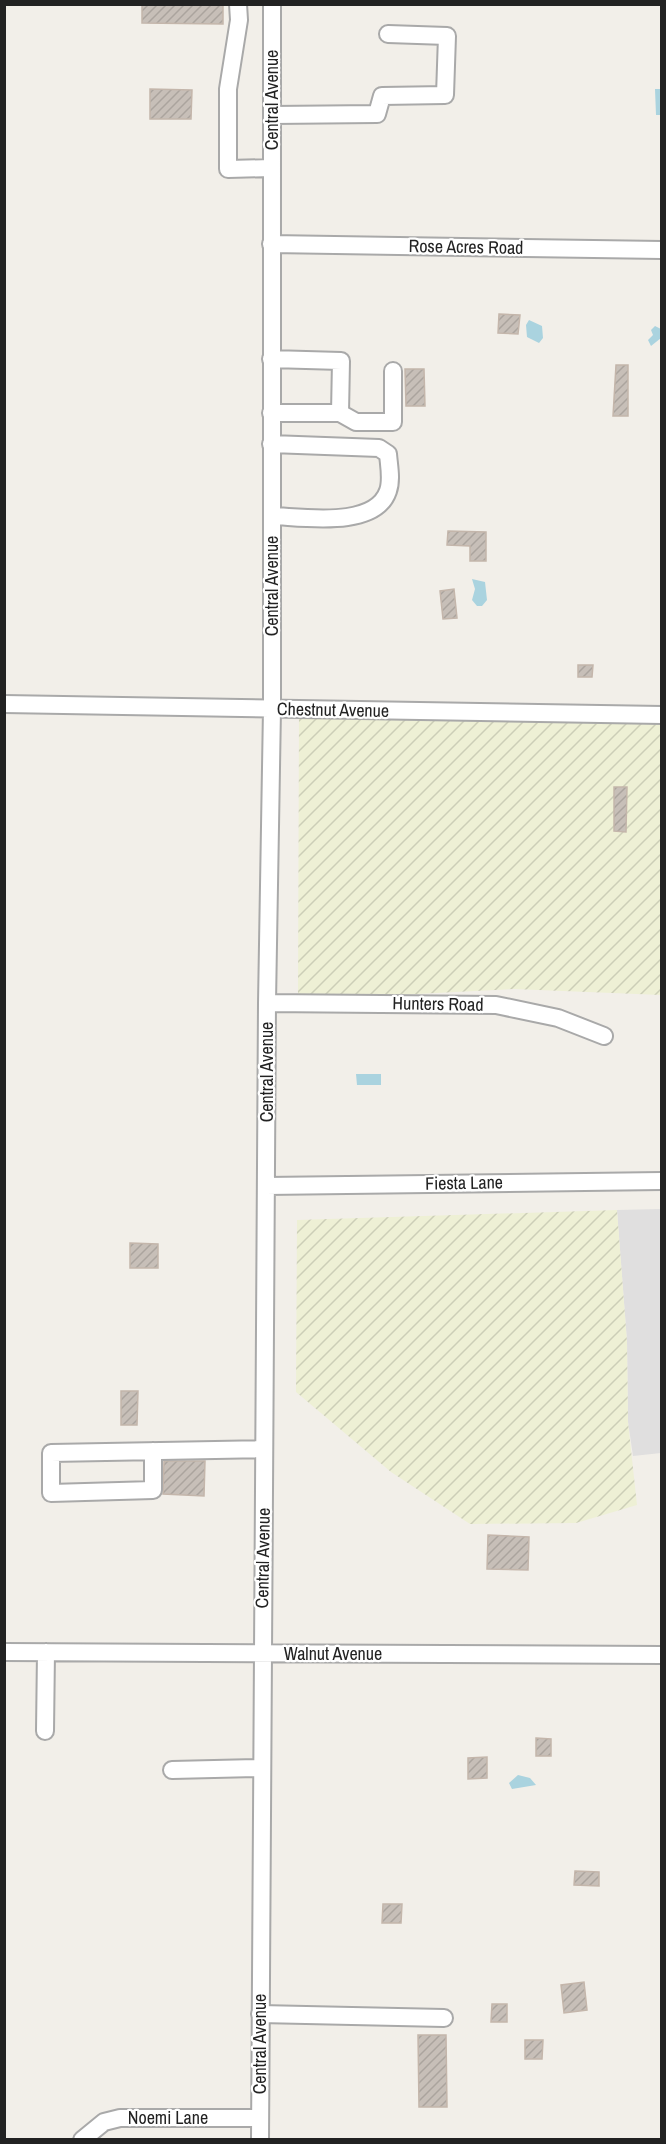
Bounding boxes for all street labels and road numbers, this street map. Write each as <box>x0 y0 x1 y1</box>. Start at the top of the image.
street label: Central Avenue <box>259 50 284 150</box>
street label: Rose Acres Road <box>408 233 524 260</box>
street label: Central Avenue <box>259 536 284 636</box>
street label: Chestnut Avenue <box>277 696 389 723</box>
street label: Hunters Road <box>392 990 484 1017</box>
street label: Central Avenue <box>254 1022 279 1122</box>
street label: Fiesta Lane <box>425 1169 503 1196</box>
street label: Central Avenue <box>249 1507 276 1609</box>
street label: Walnut Avenue <box>284 1641 382 1666</box>
street label: Central Avenue <box>247 1994 272 2094</box>
street label: Noemi Lane <box>128 2105 208 2130</box>

